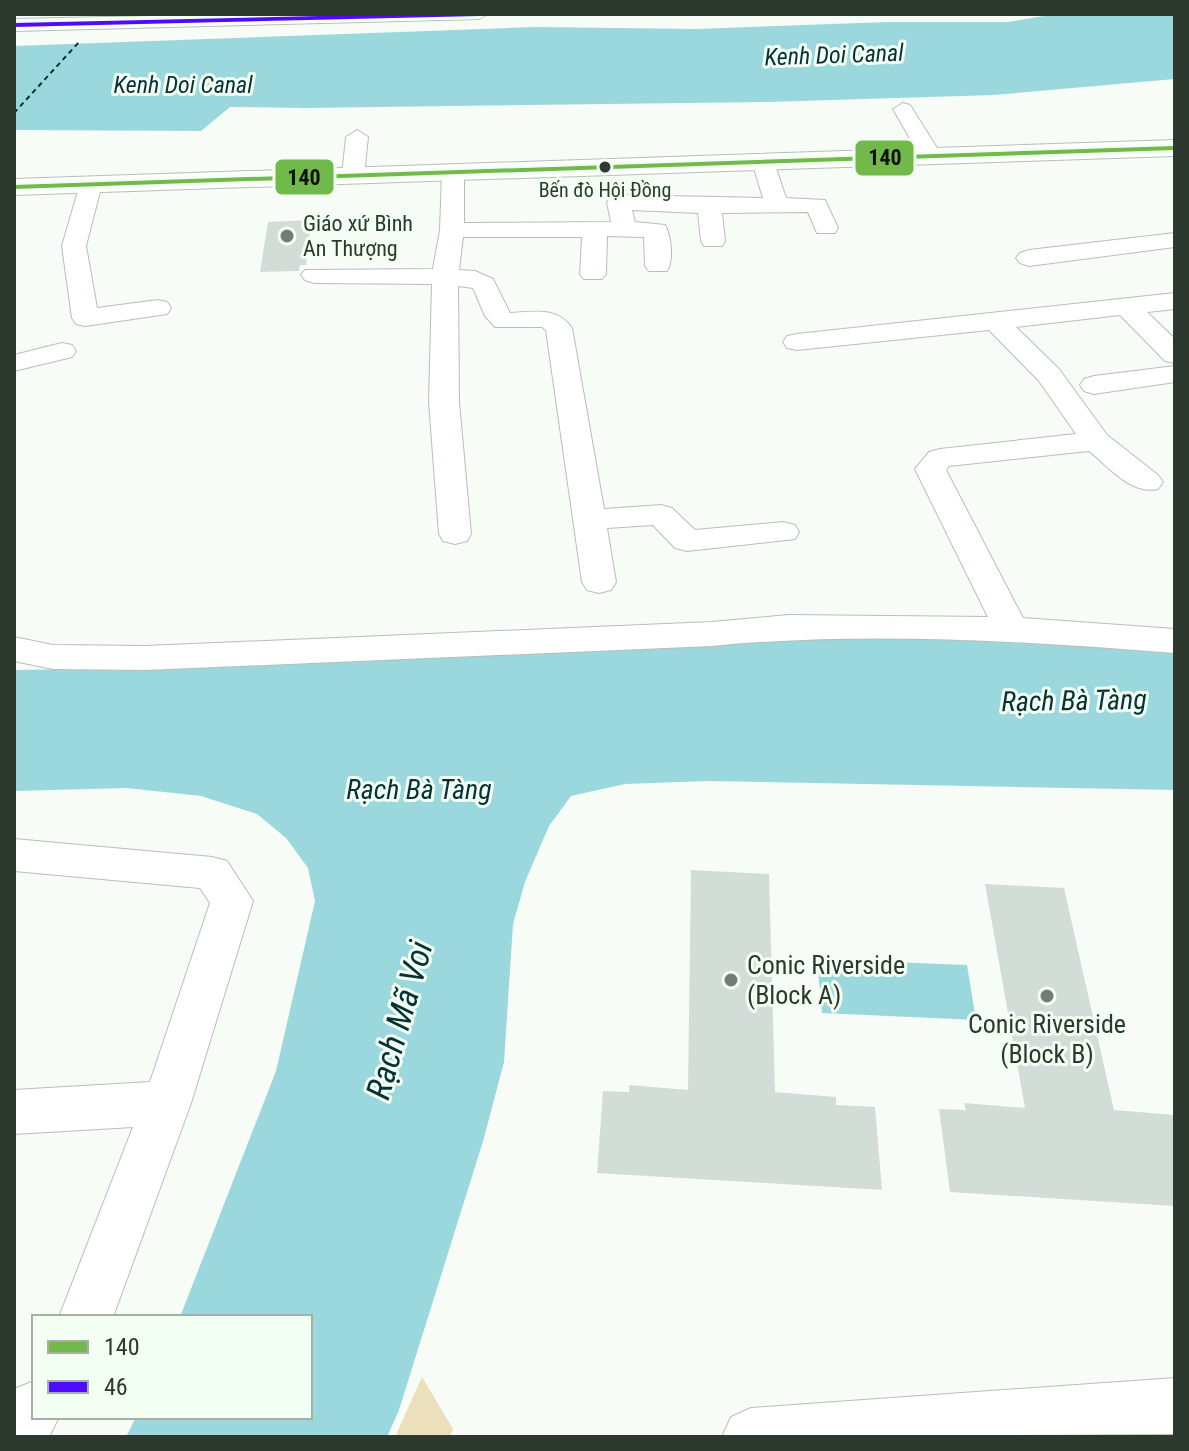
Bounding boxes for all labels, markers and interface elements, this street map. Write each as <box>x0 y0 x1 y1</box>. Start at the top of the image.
water label: Kenh Doi Canal <box>764 39 905 71</box>
water label: Kenh Doi Canal <box>113 71 253 99</box>
line badge: 140 <box>854 139 915 177</box>
text: 140 <box>868 145 902 170</box>
line badge: 140 <box>274 158 335 196</box>
marker: Bến đò Hội Đồng <box>597 159 613 175</box>
text: 140 <box>287 165 321 190</box>
place label: Bến đò Hội Đồng <box>539 178 671 202</box>
place label: Giáo xứ Bình An Thượng <box>303 211 413 261</box>
marker: Giáo xứ Bình An Thượng <box>278 227 296 245</box>
water label: Rạch Bà Tàng <box>1001 683 1147 718</box>
water label: Rạch Bà Tàng <box>346 773 492 806</box>
water label: Rạch Mã Voi <box>357 936 441 1104</box>
place label: Conic Riverside (Block A) <box>747 950 905 1010</box>
marker: Conic Riverside (Block A) <box>722 971 740 989</box>
marker: Conic Riverside (Block B) <box>1038 987 1056 1005</box>
place label: Conic Riverside (Block B) <box>968 1009 1126 1069</box>
legend <box>32 1315 312 1419</box>
text: 140 <box>104 1333 140 1361</box>
text: 46 <box>104 1373 128 1401</box>

